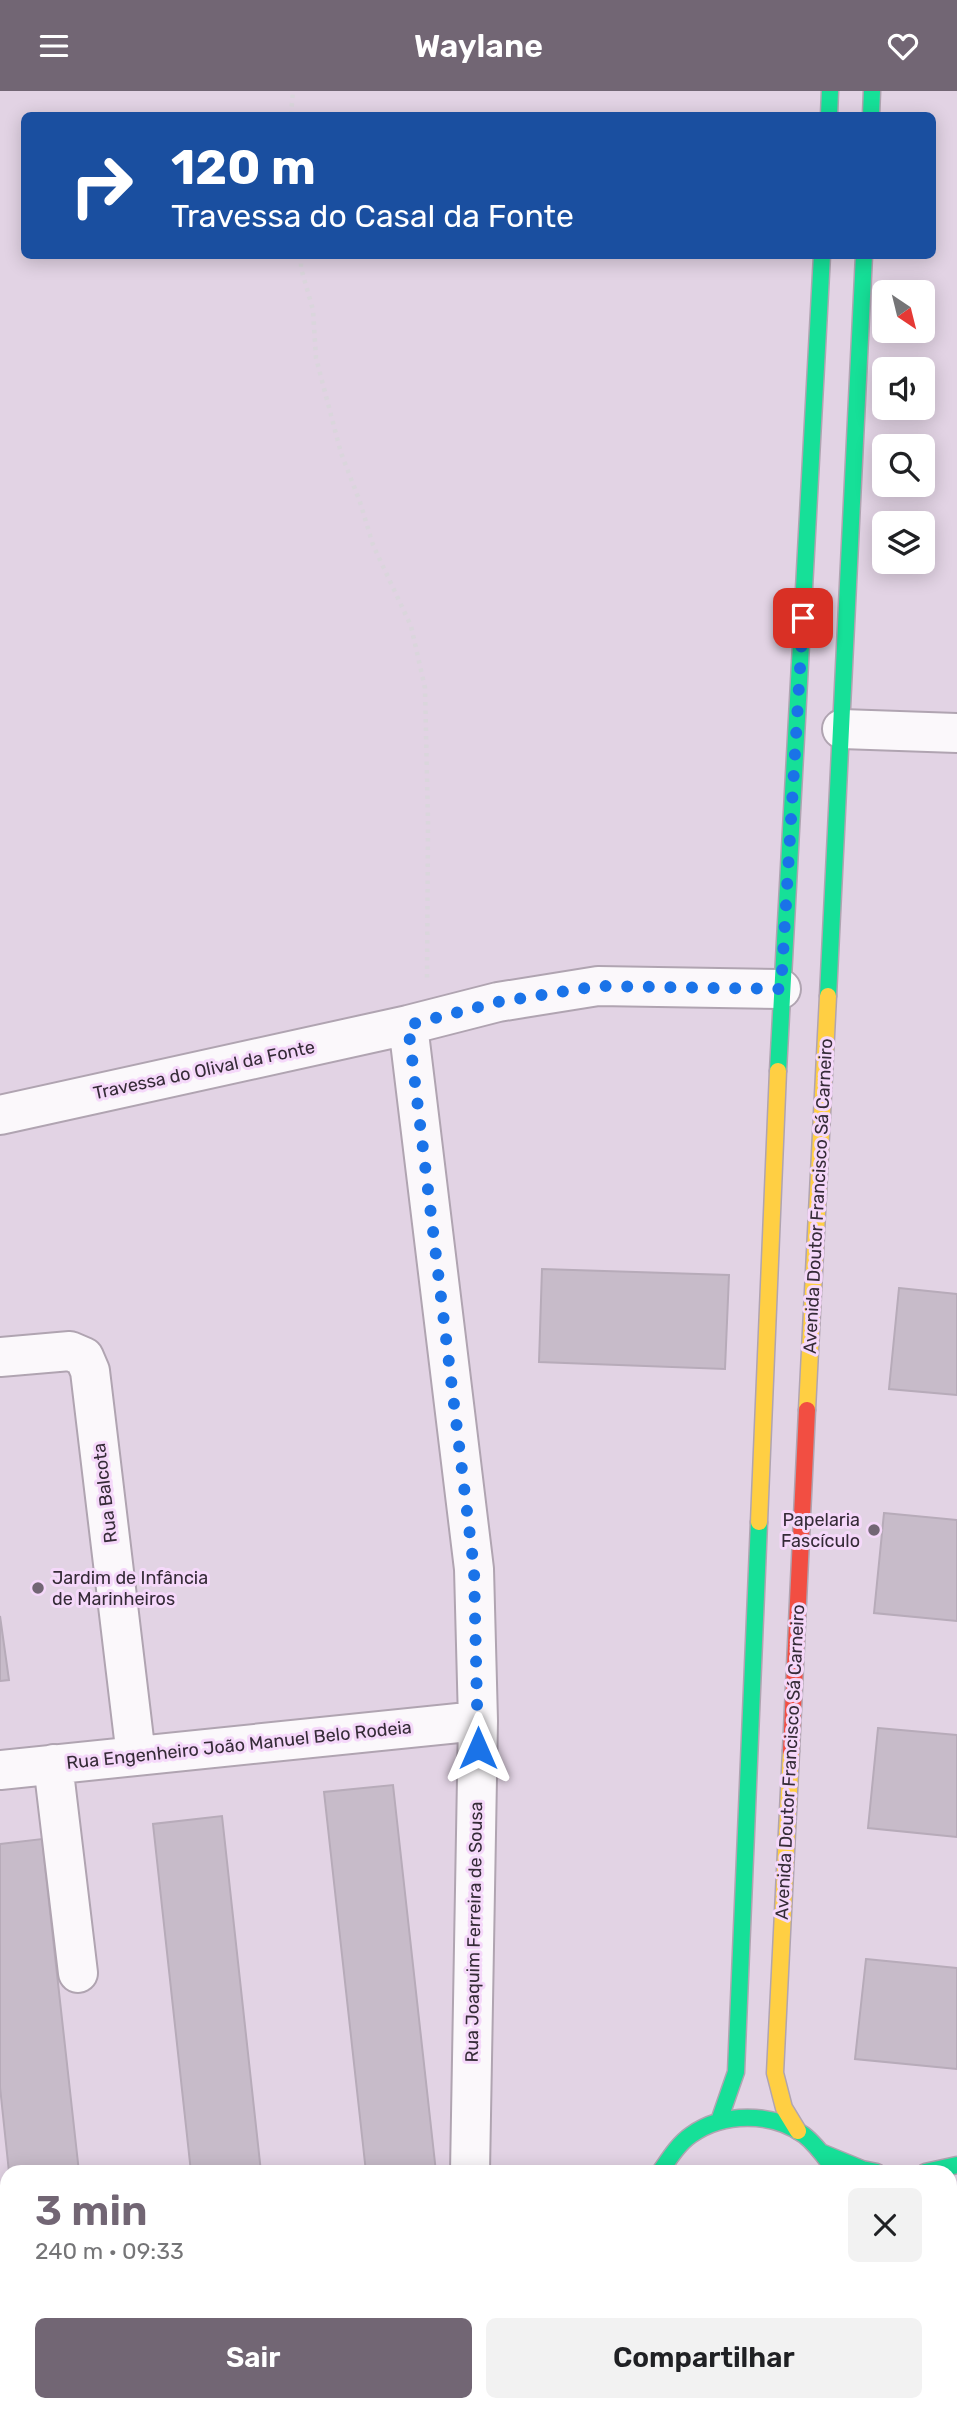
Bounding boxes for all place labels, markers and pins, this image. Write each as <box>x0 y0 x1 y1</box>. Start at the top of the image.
pin <box>773 588 833 648</box>
place label: Papelaria Fascículo <box>781 1509 860 1552</box>
marker: Papelaria Fascículo <box>866 1522 882 1538</box>
place label: Jardim de Infância de Marinheiros <box>52 1567 208 1610</box>
marker: Jardim de Infância de Marinheiros <box>30 1580 46 1596</box>

